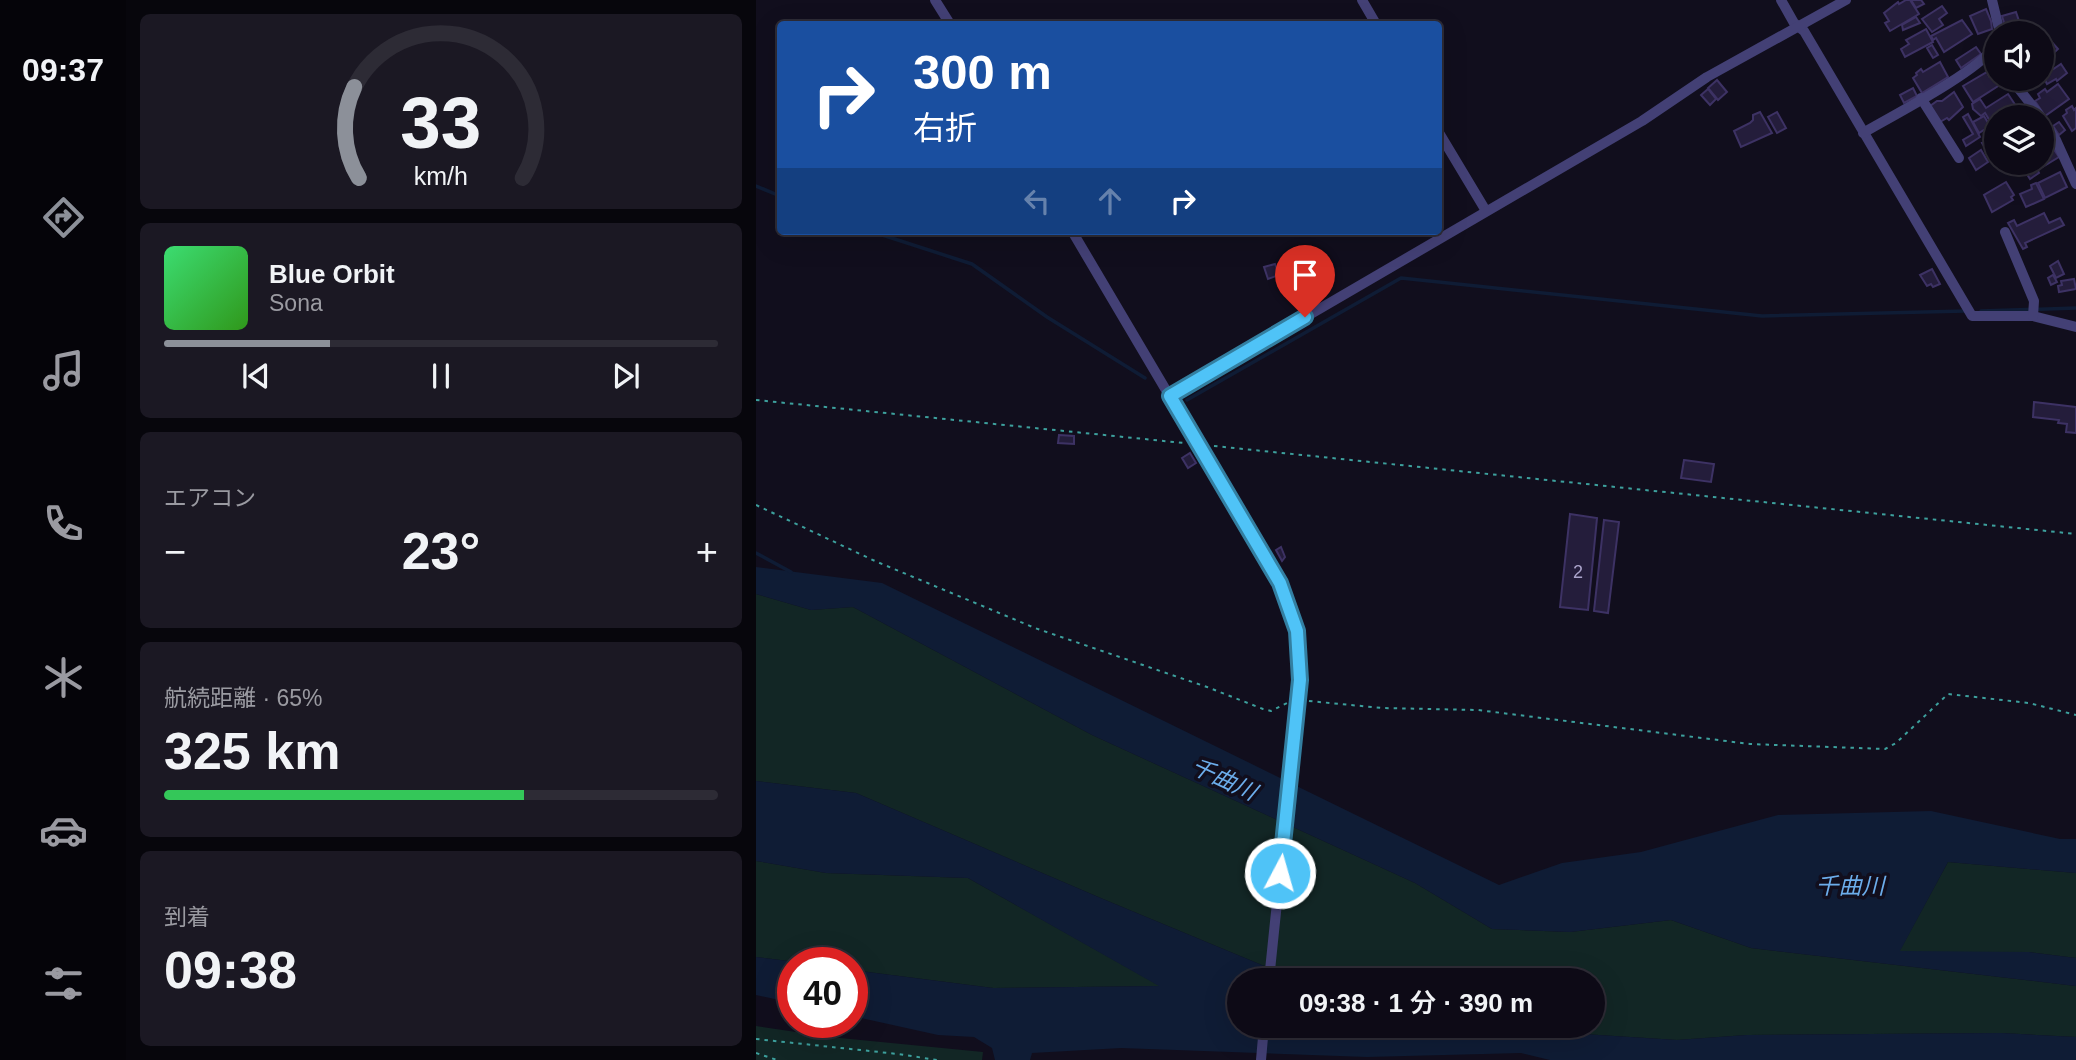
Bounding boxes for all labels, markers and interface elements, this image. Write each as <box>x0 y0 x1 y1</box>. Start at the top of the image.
map controls <box>1984 21 2054 175</box>
button: sound <box>1984 21 2054 91</box>
text: 300 m <box>913 45 1052 99</box>
icon: right <box>798 49 889 140</box>
text: 09:37 <box>22 52 104 88</box>
text: 33 <box>401 82 481 163</box>
button: layers <box>1984 105 2054 175</box>
text: 右折 <box>913 110 977 146</box>
text: km/h <box>414 161 468 189</box>
icon: left <box>1018 182 1056 220</box>
icon: ahead <box>1091 182 1129 220</box>
icon: right <box>1164 182 1202 220</box>
icon: directions <box>39 193 88 242</box>
pin <box>1275 245 1335 317</box>
icon: arrive <box>1286 256 1324 294</box>
text: Blue Orbit <box>269 259 395 289</box>
text: Sona <box>269 290 323 316</box>
icon: music <box>39 346 88 395</box>
icon: previous <box>237 357 275 395</box>
icon: pause <box>422 357 460 395</box>
icon: next <box>607 357 645 395</box>
text: エアコン <box>164 485 256 511</box>
icon: phone <box>39 499 88 548</box>
text: 23° <box>402 522 480 580</box>
text: − <box>164 531 186 573</box>
text: + <box>696 531 718 573</box>
house number: 2 <box>1573 562 1583 582</box>
icon: climate <box>39 653 88 702</box>
text: 航続距離 · 65% <box>164 685 322 711</box>
text: 325 km <box>164 722 340 780</box>
water label: 千曲川 <box>1187 753 1263 807</box>
icon: car <box>39 806 88 855</box>
position arrow <box>1243 836 1317 910</box>
water label: 千曲川 <box>1816 873 1888 899</box>
text: 到着 <box>164 904 210 930</box>
text: 09:38 <box>164 941 297 999</box>
speed limit sign: 40 <box>777 947 868 1038</box>
icon: filters <box>39 959 88 1008</box>
text: 09:38 · 1 分 · 390 m <box>1299 988 1533 1018</box>

